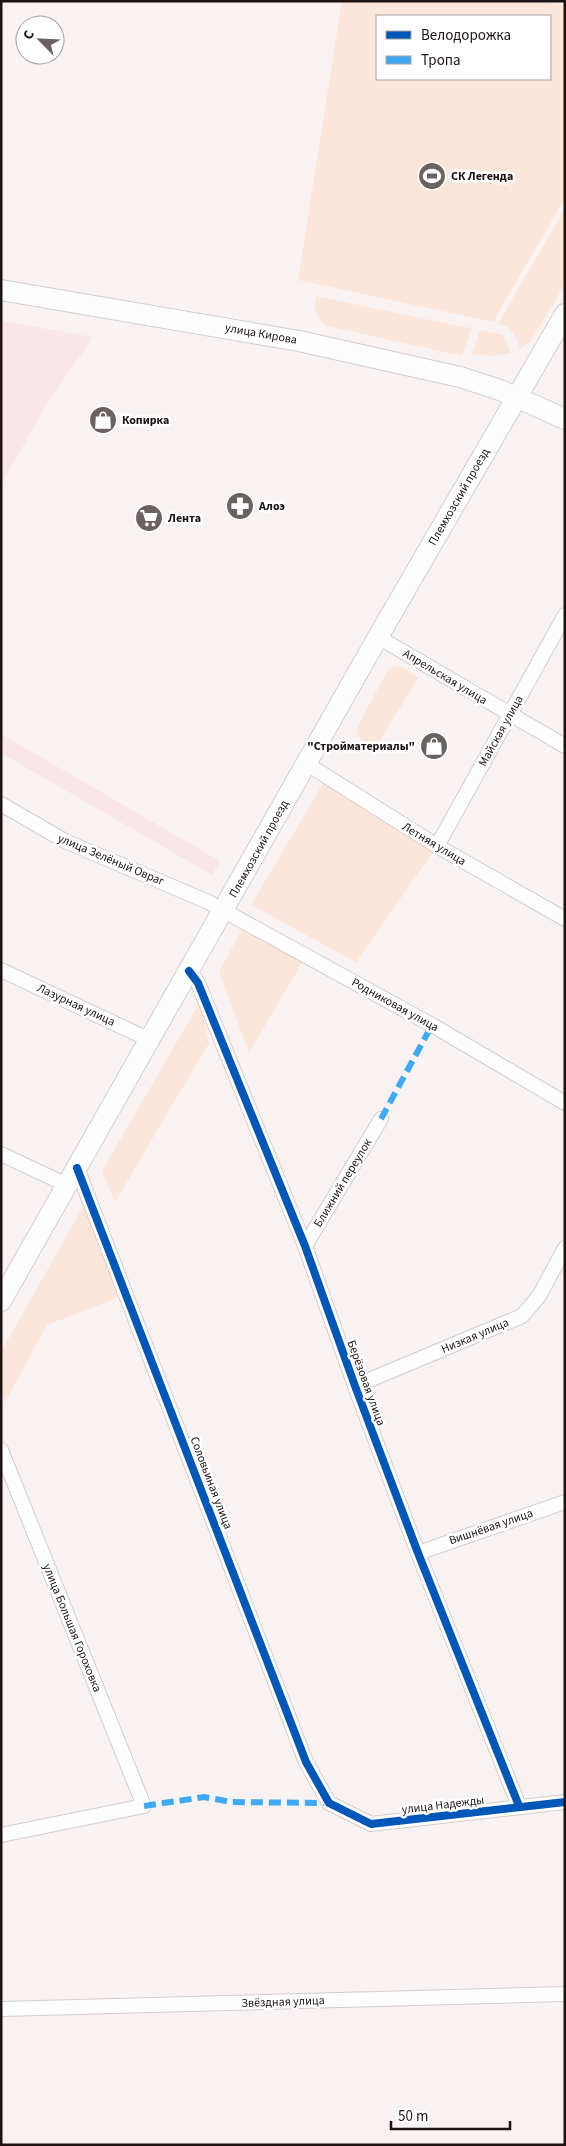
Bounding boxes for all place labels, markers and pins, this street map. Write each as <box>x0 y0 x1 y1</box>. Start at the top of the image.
sports icon: СК Легенда <box>417 161 447 191</box>
place label: СК Легенда <box>451 168 513 185</box>
shop icon: Копирка <box>88 405 118 435</box>
place label: Копирка <box>122 412 169 429</box>
pharmacy icon: Алоэ <box>225 491 255 521</box>
place label: Алоэ <box>258 498 285 515</box>
supermarket icon: Лента <box>134 503 164 533</box>
place label: Лента <box>167 510 201 527</box>
shop icon: "Стройматериалы" <box>419 731 449 761</box>
place label: "Стройматериалы" <box>307 738 415 755</box>

